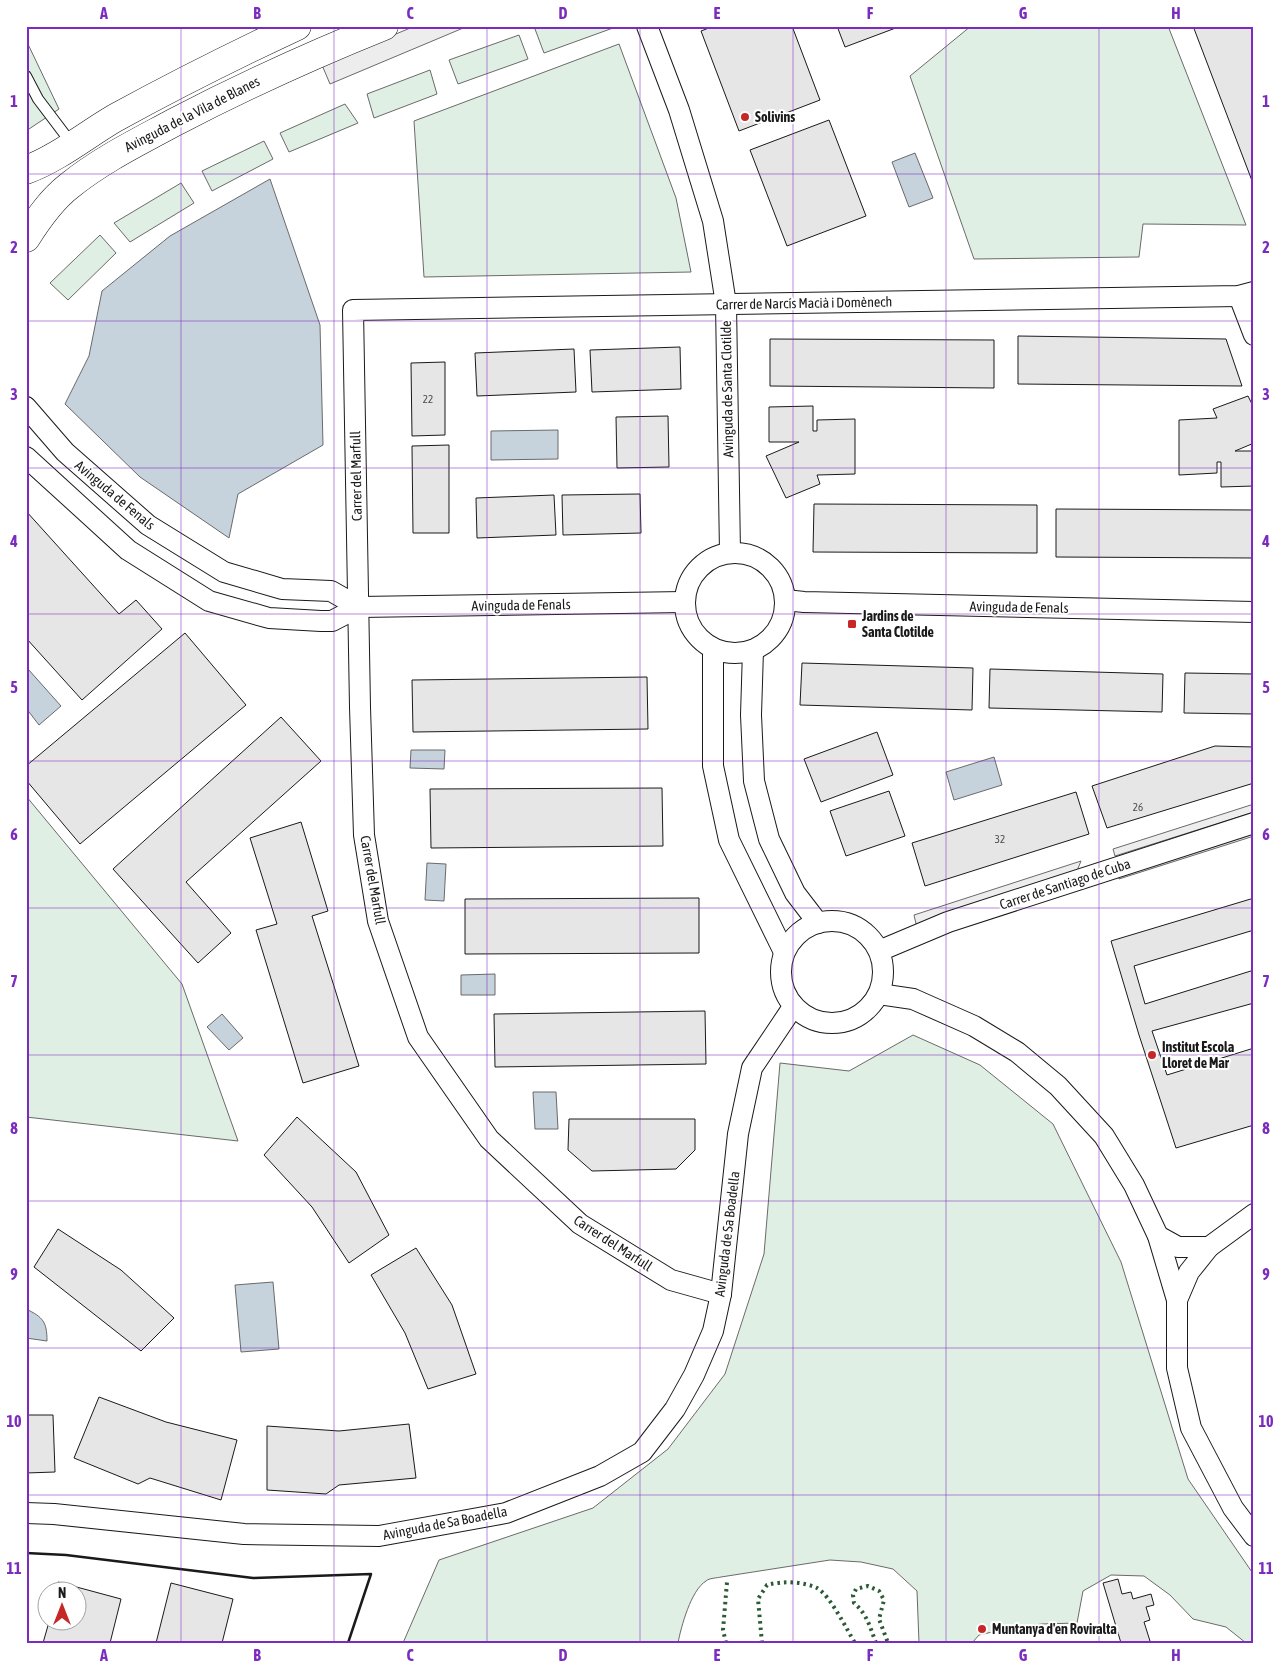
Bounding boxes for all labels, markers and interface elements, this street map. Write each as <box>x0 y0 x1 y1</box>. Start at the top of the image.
text: A <box>99 4 108 22</box>
text: B <box>253 4 261 22</box>
text: C <box>406 4 414 22</box>
text: D <box>559 4 568 22</box>
text: E <box>714 4 721 22</box>
text: F <box>867 4 874 22</box>
text: G <box>1019 4 1028 22</box>
text: H <box>1171 4 1181 22</box>
street label: Avinguda de la Vila de Blanes <box>122 73 262 155</box>
text: 1 <box>10 92 18 110</box>
text: 1 <box>1262 92 1270 110</box>
place label: Solivins <box>755 109 795 125</box>
marker: Solivins <box>739 111 751 123</box>
text: 2 <box>10 238 18 256</box>
text: 2 <box>1262 238 1270 256</box>
street label: Carrer de Narcís Macià i Domènech <box>716 293 892 313</box>
street label: Avinguda de Santa Clotilde <box>718 320 736 458</box>
text: 3 <box>10 385 18 403</box>
text: 3 <box>1262 385 1270 403</box>
house number: 22 <box>423 393 433 405</box>
street label: Carrer del Marfull <box>347 431 365 521</box>
street label: Avinguda de Fenals <box>72 457 158 533</box>
text: 4 <box>9 532 18 550</box>
text: 4 <box>1261 532 1270 550</box>
street label: Avinguda de Fenals <box>471 596 571 614</box>
street label: Avinguda de Fenals <box>969 598 1069 616</box>
place label: Jardins de Santa Clotilde <box>861 608 934 640</box>
marker: Jardins de Santa Clotilde <box>846 618 858 630</box>
text: 5 <box>10 678 18 696</box>
text: 5 <box>1262 678 1270 696</box>
house number: 26 <box>1133 801 1143 813</box>
text: 6 <box>10 825 18 843</box>
text: 6 <box>1262 825 1270 843</box>
house number: 32 <box>995 833 1005 845</box>
street label: Carrer del Marfull <box>357 834 389 926</box>
street label: Carrer de Santiago de Cuba <box>998 855 1132 913</box>
text: 7 <box>10 972 18 990</box>
text: 7 <box>1262 972 1270 990</box>
place label: Institut Escola Lloret de Mar <box>1162 1039 1235 1071</box>
marker: Institut Escola Lloret de Mar <box>1146 1049 1158 1061</box>
text: 8 <box>10 1119 18 1137</box>
text: 8 <box>1262 1119 1270 1137</box>
street label: Avinguda de Sa Boadella <box>711 1170 743 1298</box>
street label: Carrer del Marfull <box>571 1212 655 1274</box>
text: 9 <box>10 1265 18 1283</box>
text: 9 <box>1262 1265 1270 1283</box>
text: 10 <box>6 1412 22 1430</box>
text: 10 <box>1258 1412 1274 1430</box>
street label: Avinguda de Sa Boadella <box>381 1503 509 1543</box>
text: 11 <box>6 1559 22 1577</box>
text: 11 <box>1258 1559 1274 1577</box>
north arrow <box>38 1582 88 1632</box>
text: N <box>58 1585 66 1601</box>
place label: Muntanya d'en Roviralta <box>992 1621 1117 1637</box>
marker: Muntanya d'en Roviralta <box>976 1623 988 1635</box>
text: A <box>99 1646 108 1664</box>
text: B <box>253 1646 261 1664</box>
text: C <box>406 1646 414 1664</box>
text: D <box>559 1646 568 1664</box>
text: E <box>714 1646 721 1664</box>
text: F <box>867 1646 874 1664</box>
text: G <box>1019 1646 1028 1664</box>
text: H <box>1171 1646 1181 1664</box>

